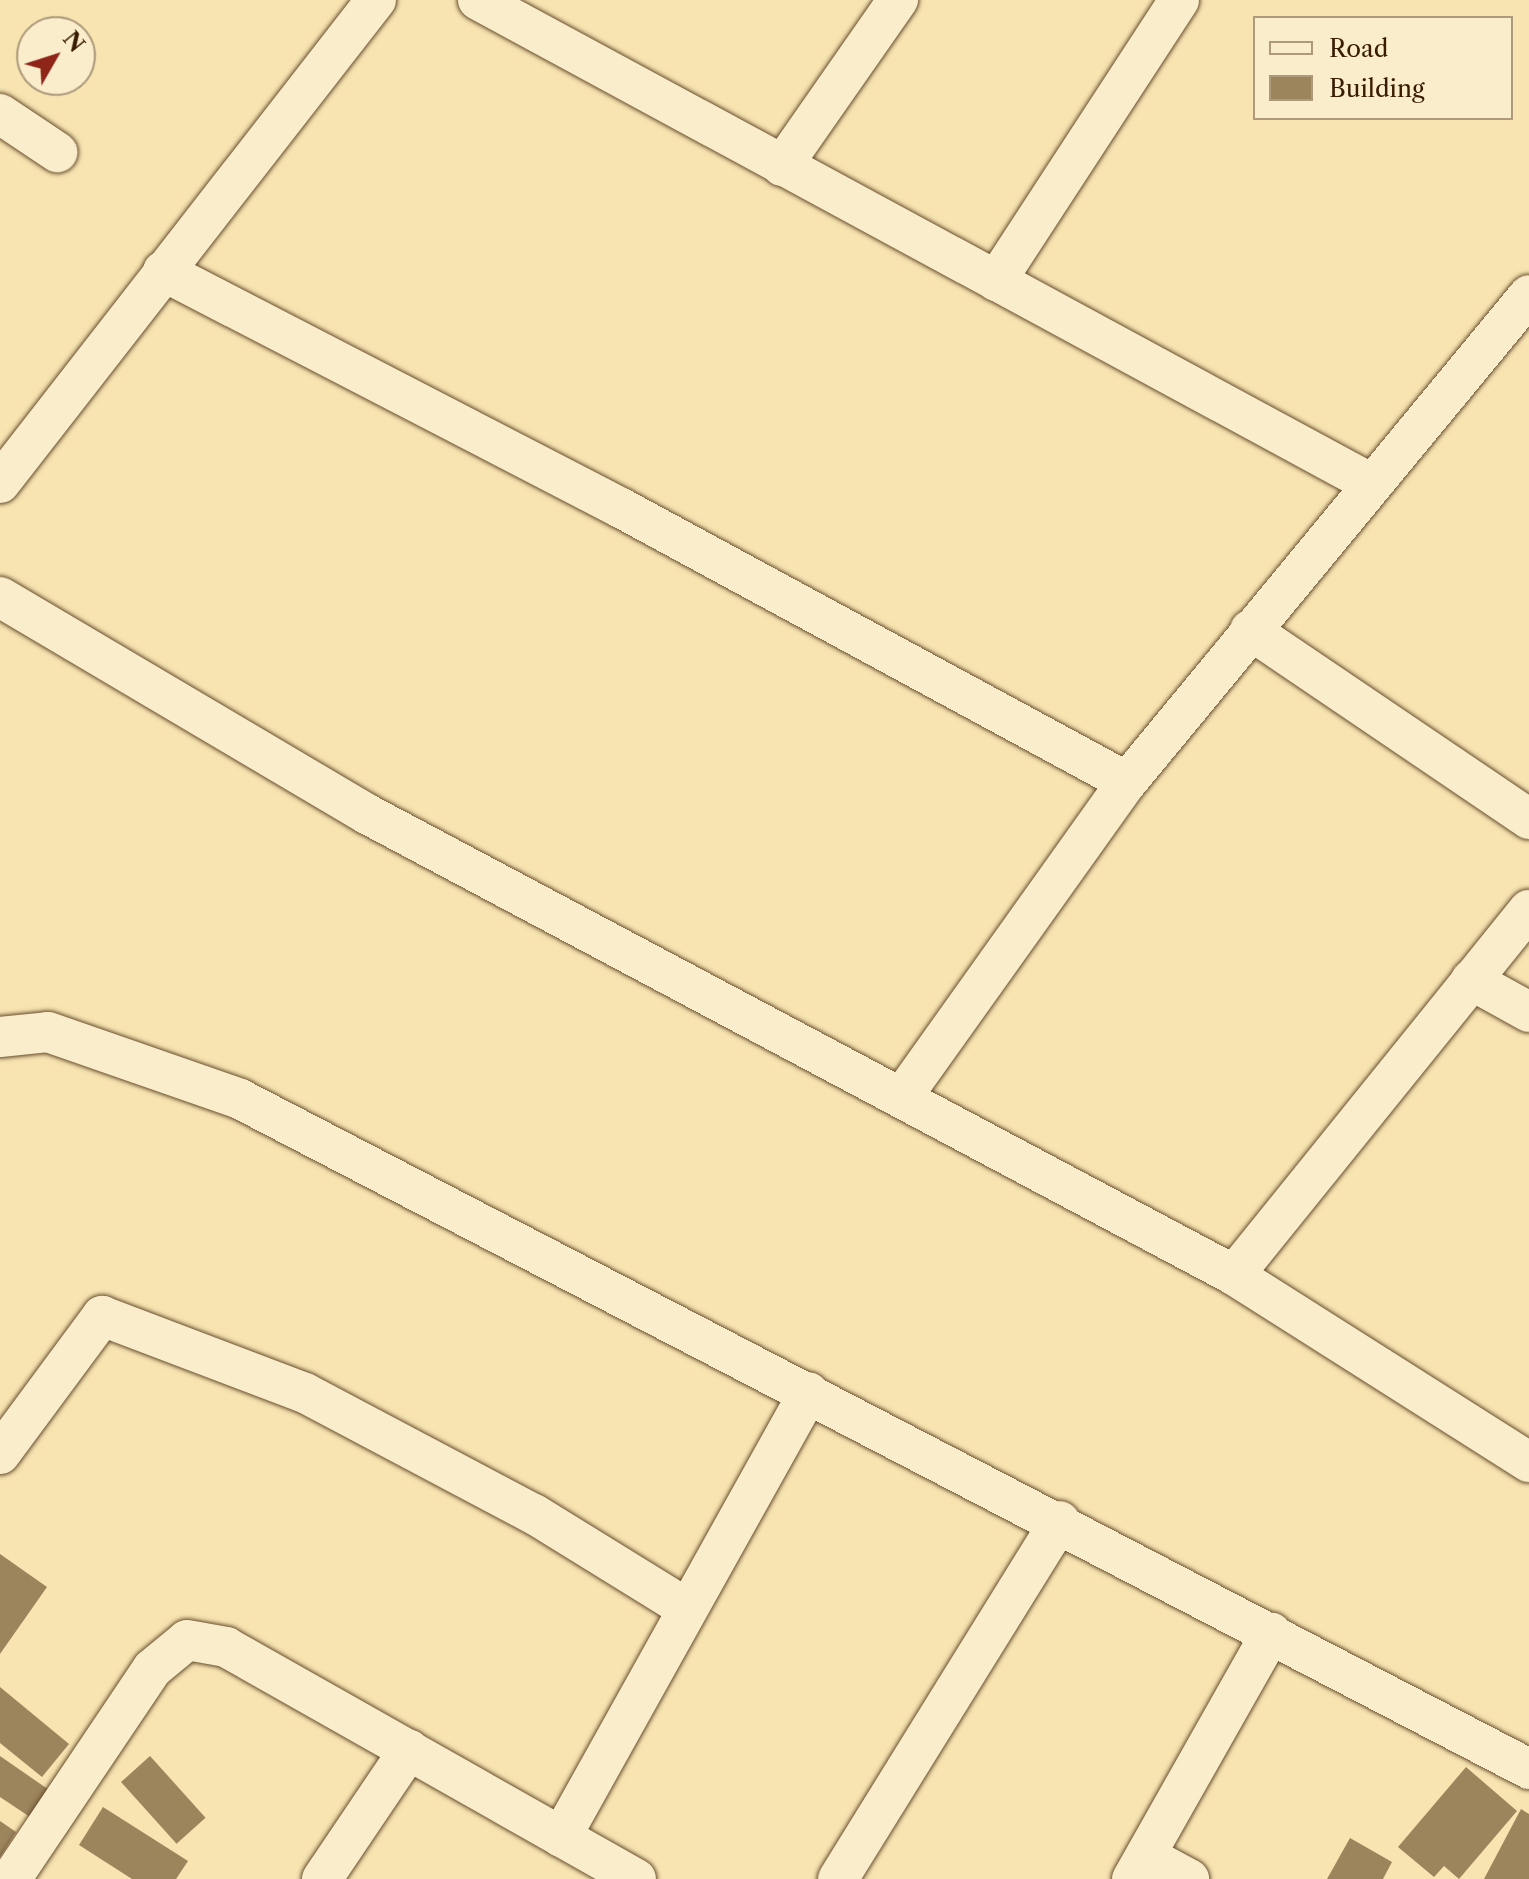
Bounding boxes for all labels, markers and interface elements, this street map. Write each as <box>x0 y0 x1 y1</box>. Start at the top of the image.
north arrow <box>16 16 96 96</box>
legend <box>1253 16 1513 120</box>
text: N <box>57 26 90 58</box>
text: Road <box>1329 34 1388 63</box>
text: Building <box>1329 74 1425 103</box>

